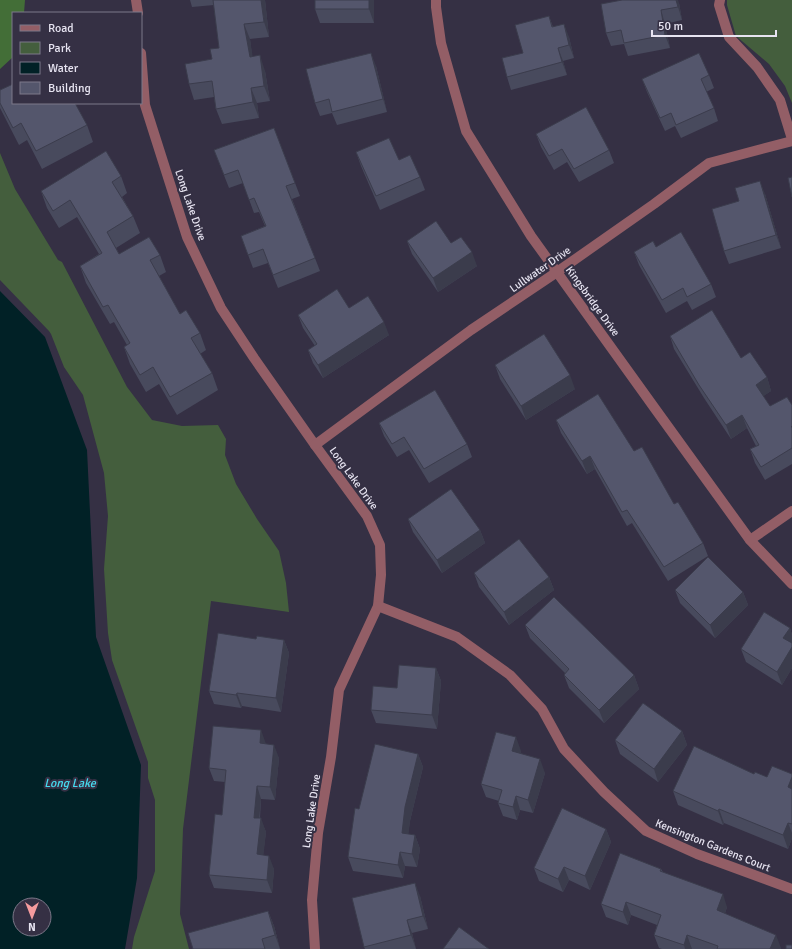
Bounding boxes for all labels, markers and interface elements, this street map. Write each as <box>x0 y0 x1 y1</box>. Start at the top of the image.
legend <box>12 12 142 104</box>
scale bar <box>652 12 776 38</box>
text: 50 m <box>658 19 683 34</box>
text: Road <box>48 21 74 36</box>
text: Park <box>48 41 71 56</box>
text: Water <box>48 61 79 76</box>
text: Building <box>48 81 91 96</box>
street label: Long Lake Drive <box>172 168 209 242</box>
street label: Lullwater Drive <box>507 244 573 295</box>
street label: Kingsbridge Drive <box>563 264 622 339</box>
street label: Long Lake Drive <box>326 444 381 512</box>
street label: Long Lake Drive <box>300 773 323 849</box>
water label: Long Lake <box>44 776 97 791</box>
street label: Kensington Gardens Court <box>653 816 772 875</box>
north arrow <box>12 897 52 937</box>
text: N <box>28 920 36 933</box>

